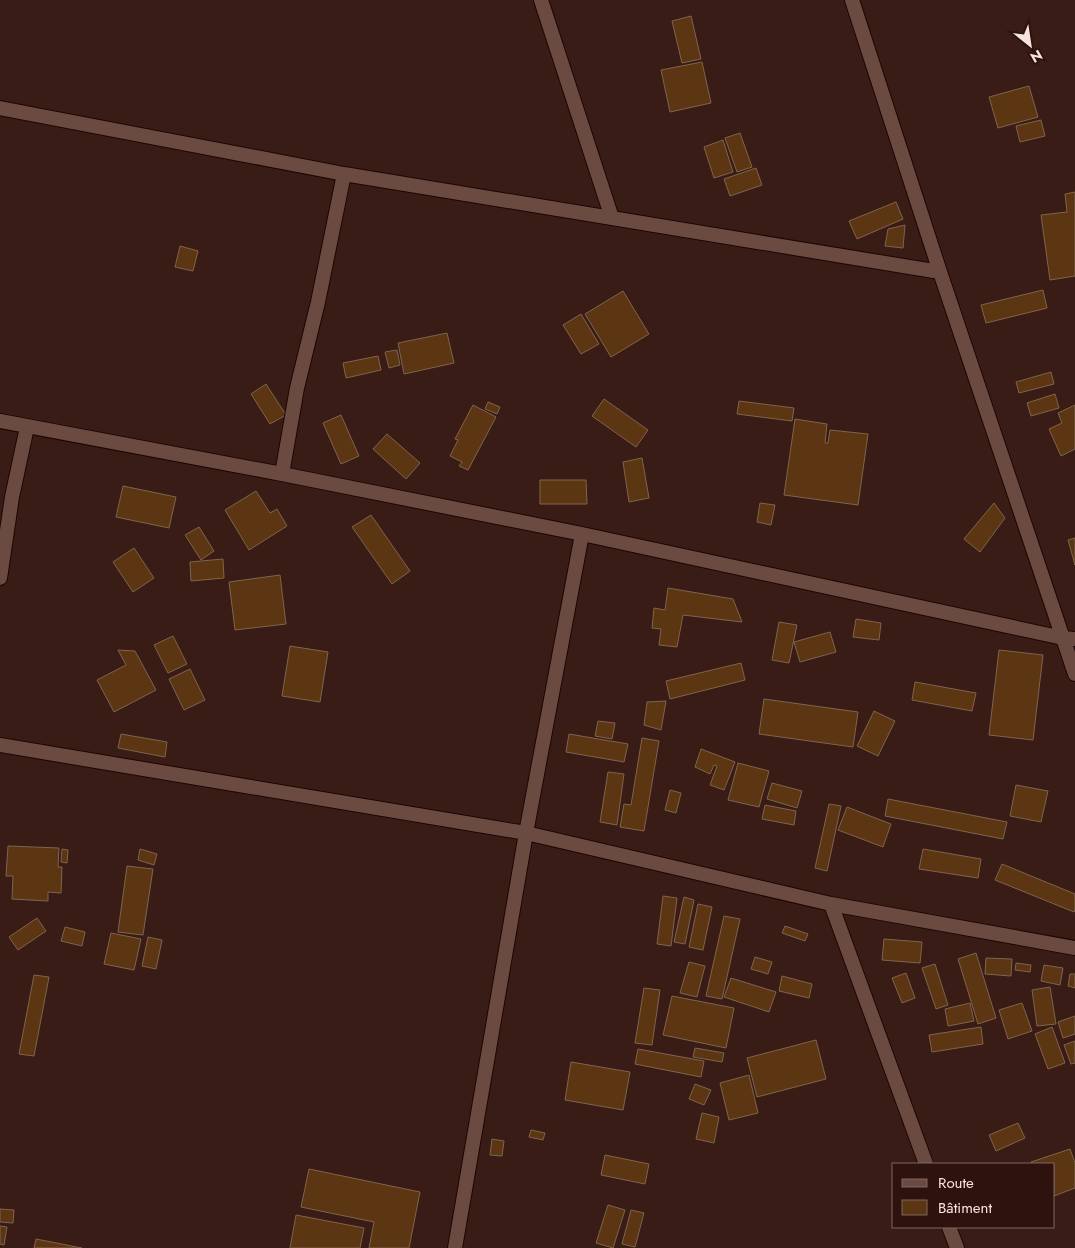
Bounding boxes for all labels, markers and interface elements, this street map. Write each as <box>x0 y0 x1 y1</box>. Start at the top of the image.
north arrow <box>1005 20 1055 70</box>
text: N <box>1027 45 1046 68</box>
legend <box>892 1163 1055 1228</box>
text: Route <box>938 1172 974 1194</box>
text: Bâtiment <box>938 1197 992 1219</box>

